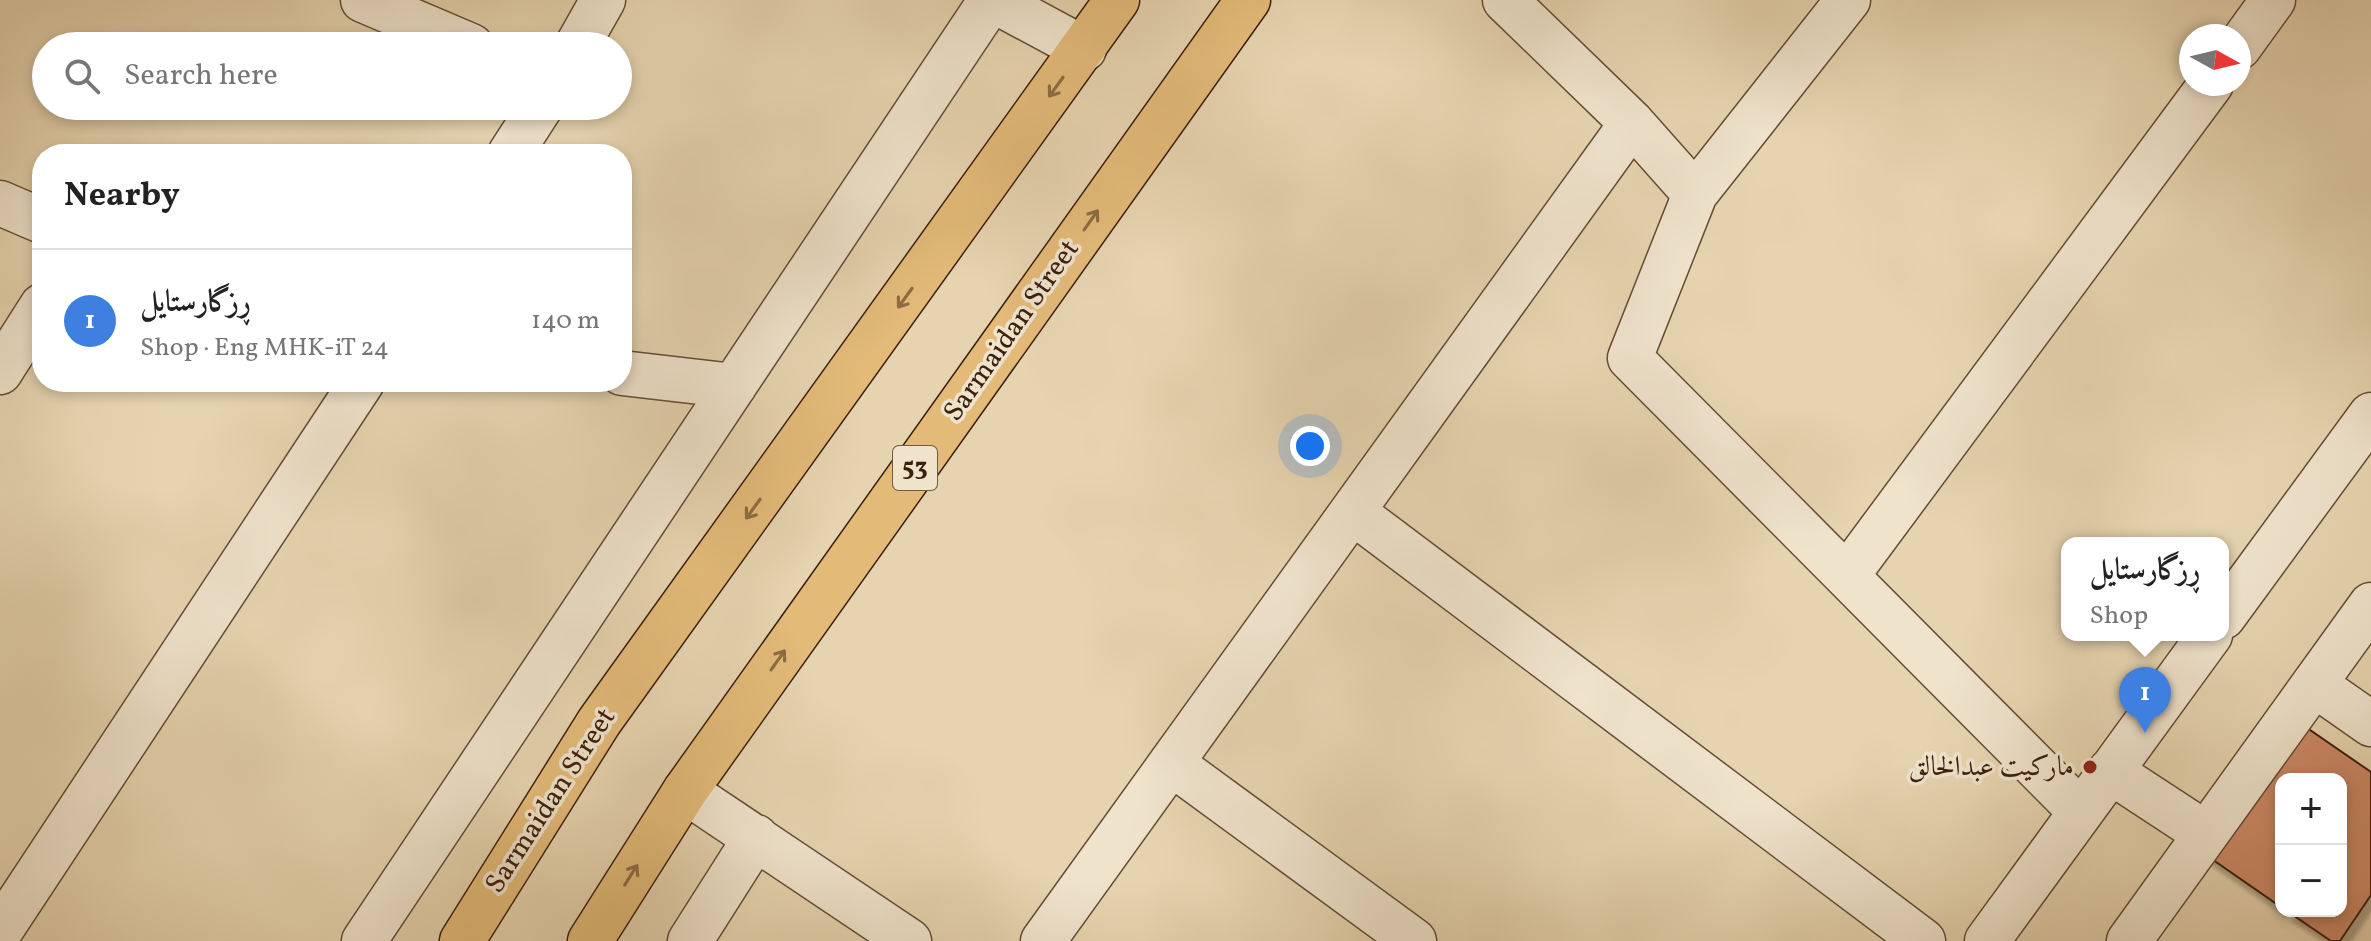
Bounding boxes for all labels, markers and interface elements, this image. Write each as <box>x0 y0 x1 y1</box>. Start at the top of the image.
north arrow <box>2179 24 2251 96</box>
search box <box>32 32 632 120</box>
icon: search <box>60 54 104 98</box>
text: Search here <box>124 55 278 97</box>
one-way arrow <box>1048 76 1065 97</box>
text: Nearby <box>64 173 180 220</box>
one-way arrow <box>1083 210 1099 232</box>
street label: Sarmaidan Street <box>935 232 1089 430</box>
text: ڕزگارستایل <box>140 282 251 324</box>
one-way arrow <box>896 287 913 308</box>
text: 1 <box>85 303 95 339</box>
text: 140 m <box>531 303 600 339</box>
text: Shop · Eng MHK-iT 24 <box>140 330 389 366</box>
your location <box>1290 426 1330 466</box>
road number: 53 <box>893 446 937 490</box>
one-way arrow <box>744 498 761 519</box>
popup <box>2061 537 2229 641</box>
text: ڕزگارستایل <box>2090 550 2201 592</box>
text: Shop <box>2090 598 2148 634</box>
one-way arrow <box>770 650 786 672</box>
pin: 1 <box>2119 667 2171 733</box>
street label: Sarmaidan Street <box>476 701 626 901</box>
place label: ماركیت عبدالخالق <box>1909 748 2074 787</box>
marker: ماركیت عبدالخالق <box>2081 758 2099 776</box>
map controls <box>2275 773 2347 917</box>
button: + <box>2275 773 2347 845</box>
button: − <box>2275 845 2347 917</box>
one-way arrow <box>624 864 640 887</box>

